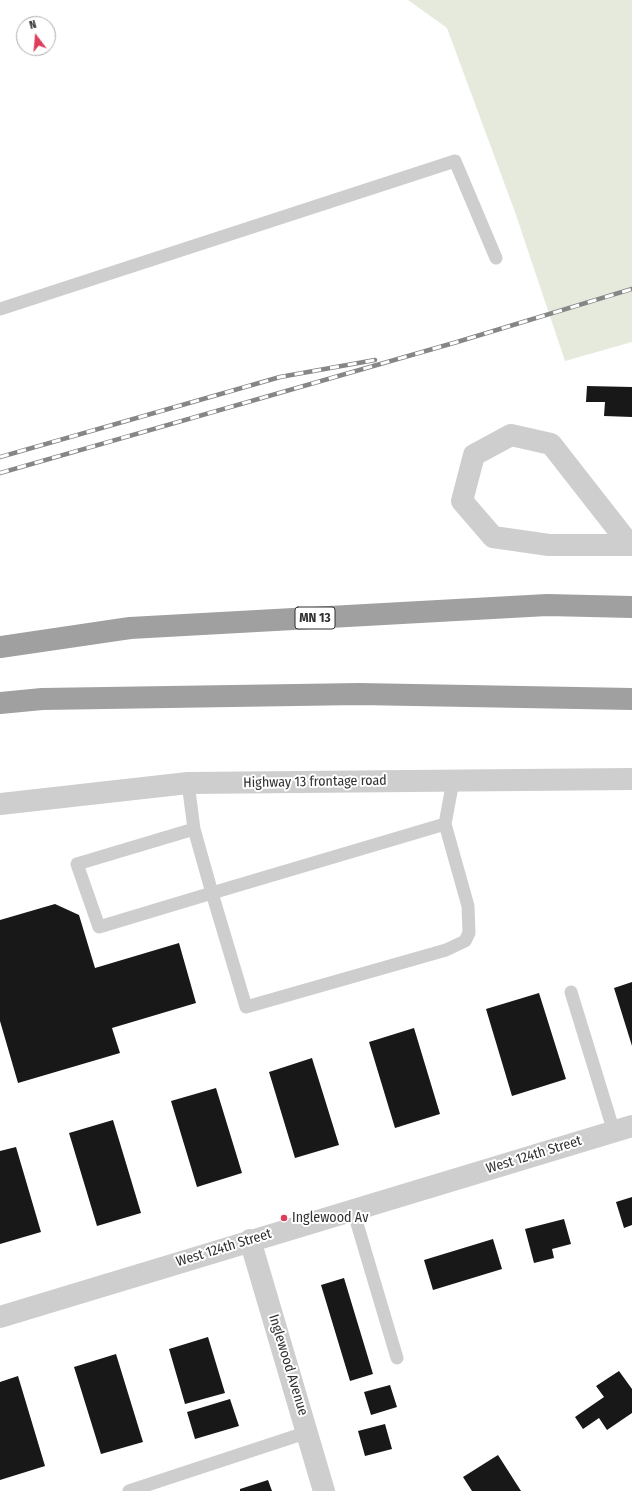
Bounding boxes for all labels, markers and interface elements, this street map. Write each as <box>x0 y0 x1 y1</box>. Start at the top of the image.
north arrow <box>16 16 56 56</box>
text: N <box>28 18 38 32</box>
road number: MN 13 <box>295 607 335 629</box>
street label: Highway 13 frontage road <box>243 772 387 792</box>
street label: West 124th Street <box>484 1133 584 1177</box>
place label: Inglewood Av <box>292 1210 368 1226</box>
marker: Inglewood Av <box>279 1213 289 1223</box>
street label: West 124th Street <box>174 1226 274 1270</box>
street label: Inglewood Avenue <box>265 1312 311 1418</box>

